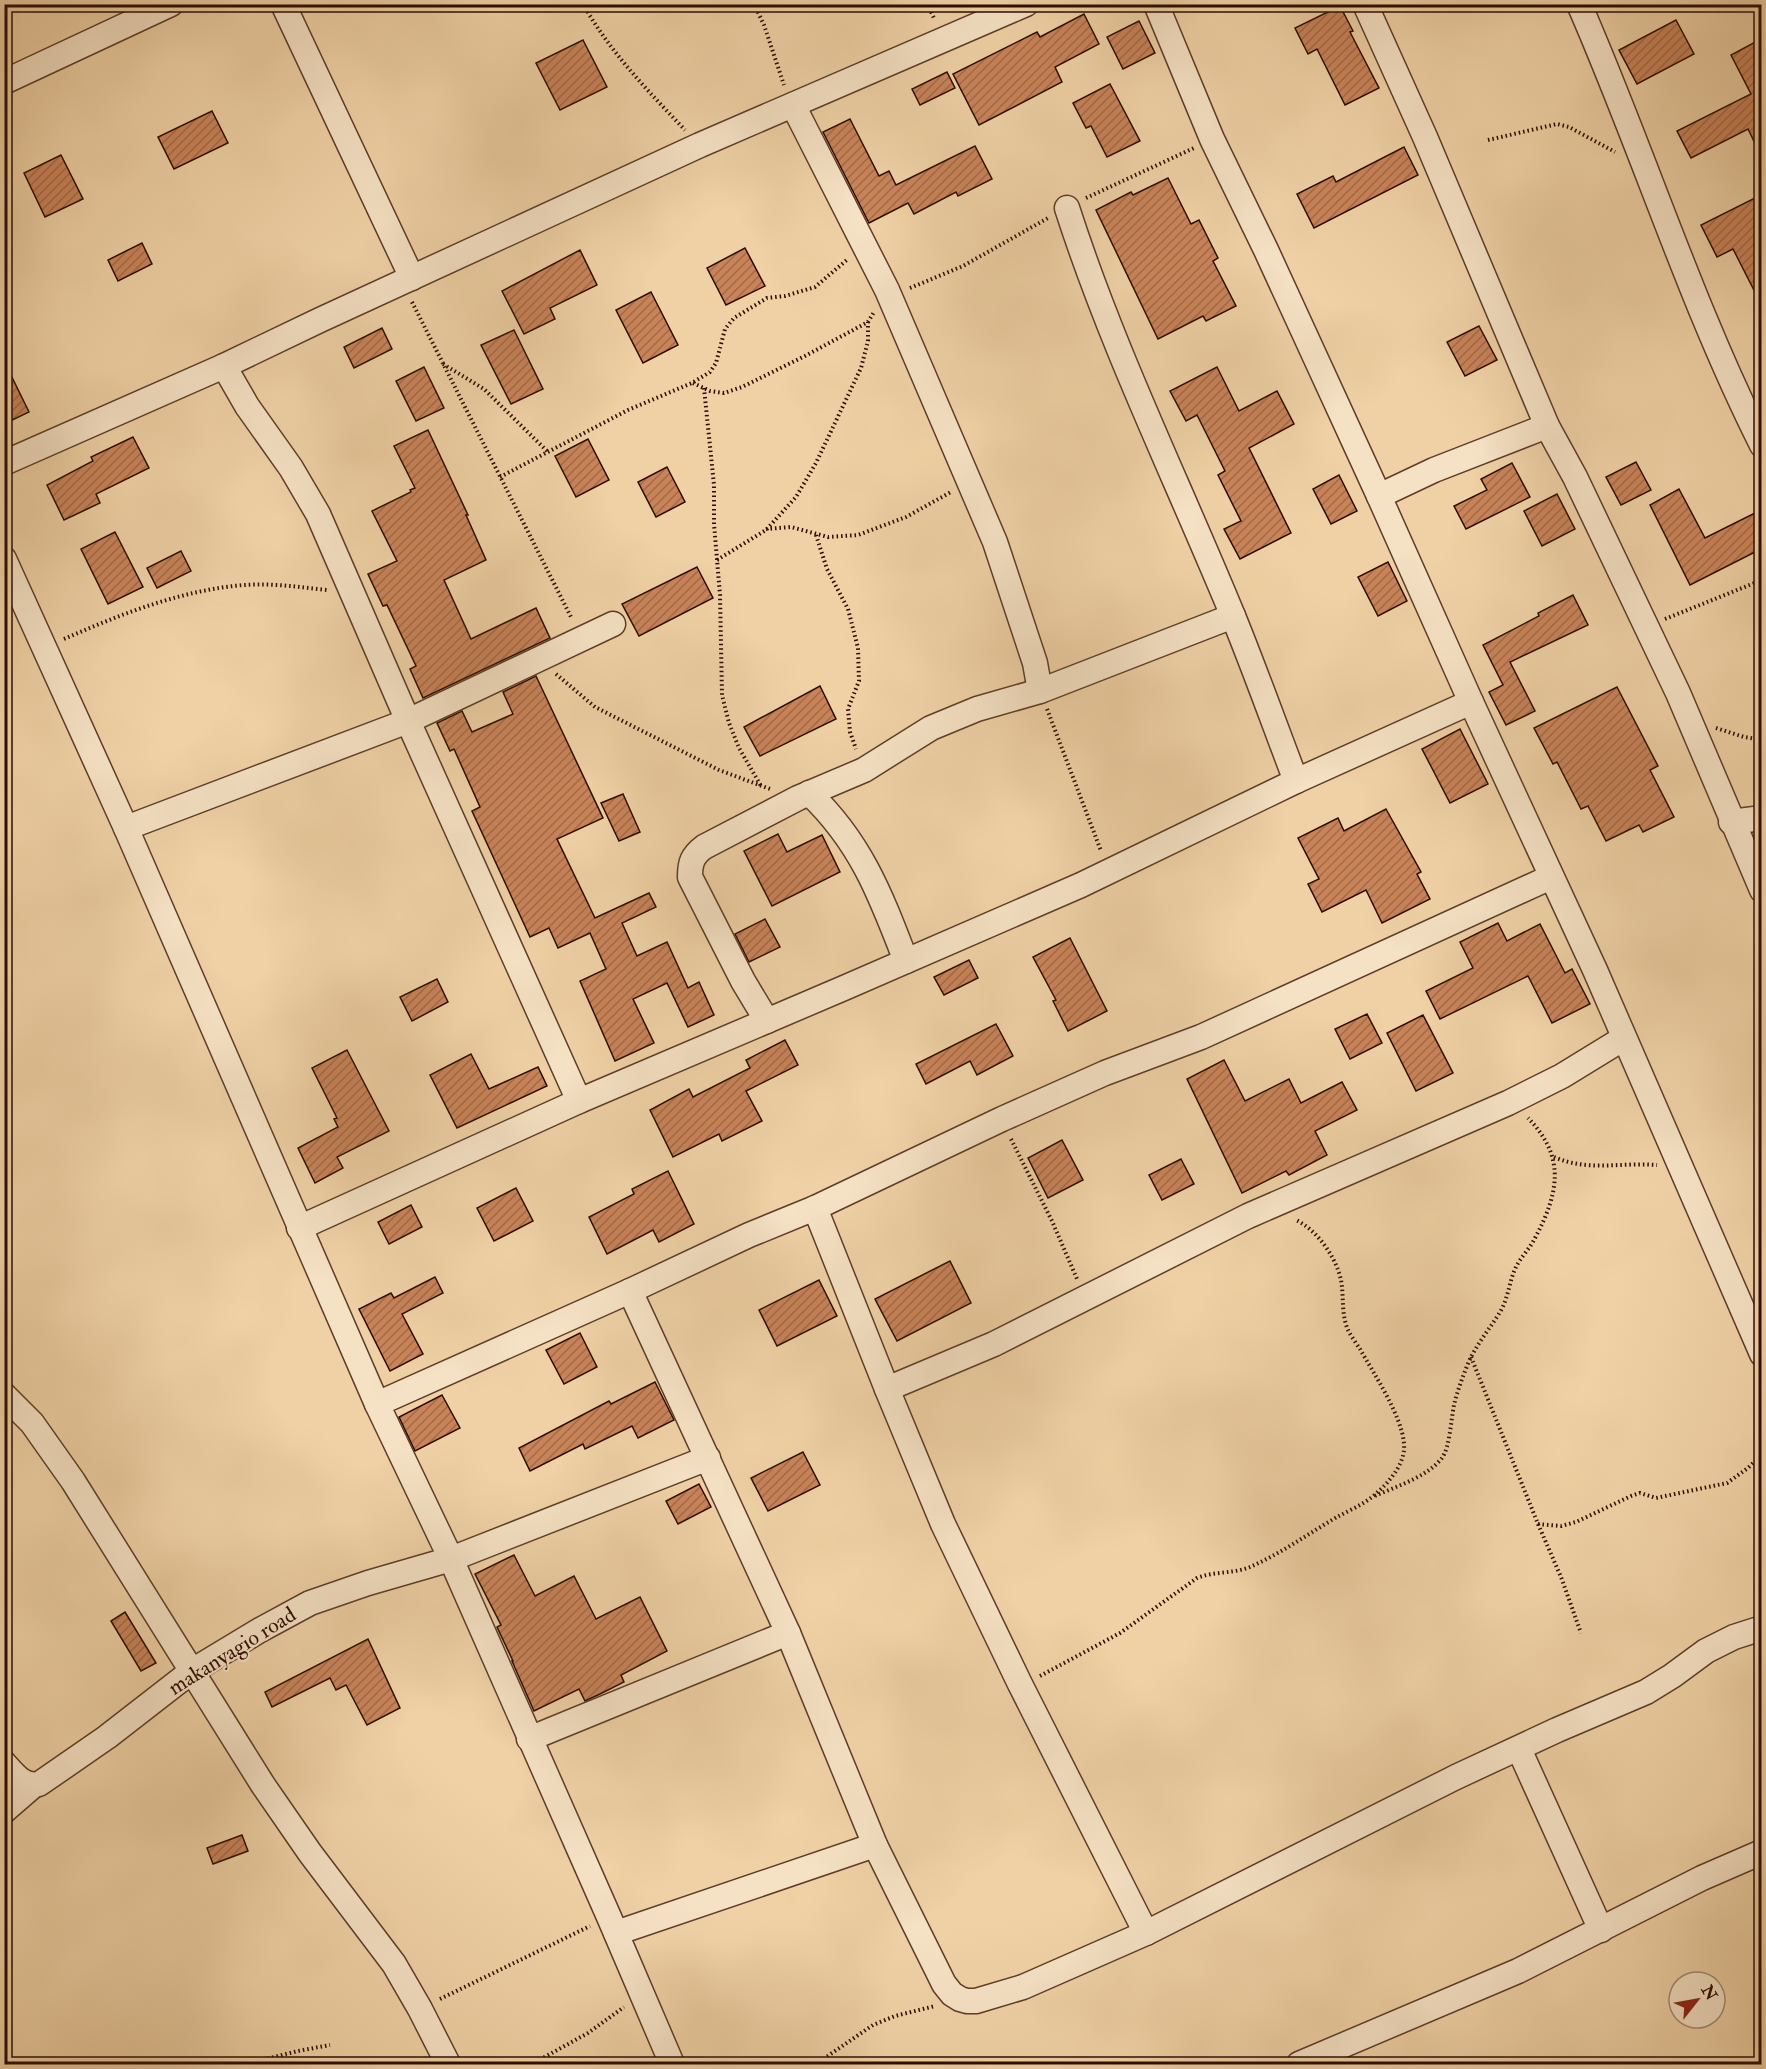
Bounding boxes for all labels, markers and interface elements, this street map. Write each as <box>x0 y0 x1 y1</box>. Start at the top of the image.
street label: makanyagio road <box>163 1600 301 1701</box>
north arrow <box>1667 1970 1727 2030</box>
text: N <box>1696 1981 1722 2005</box>

